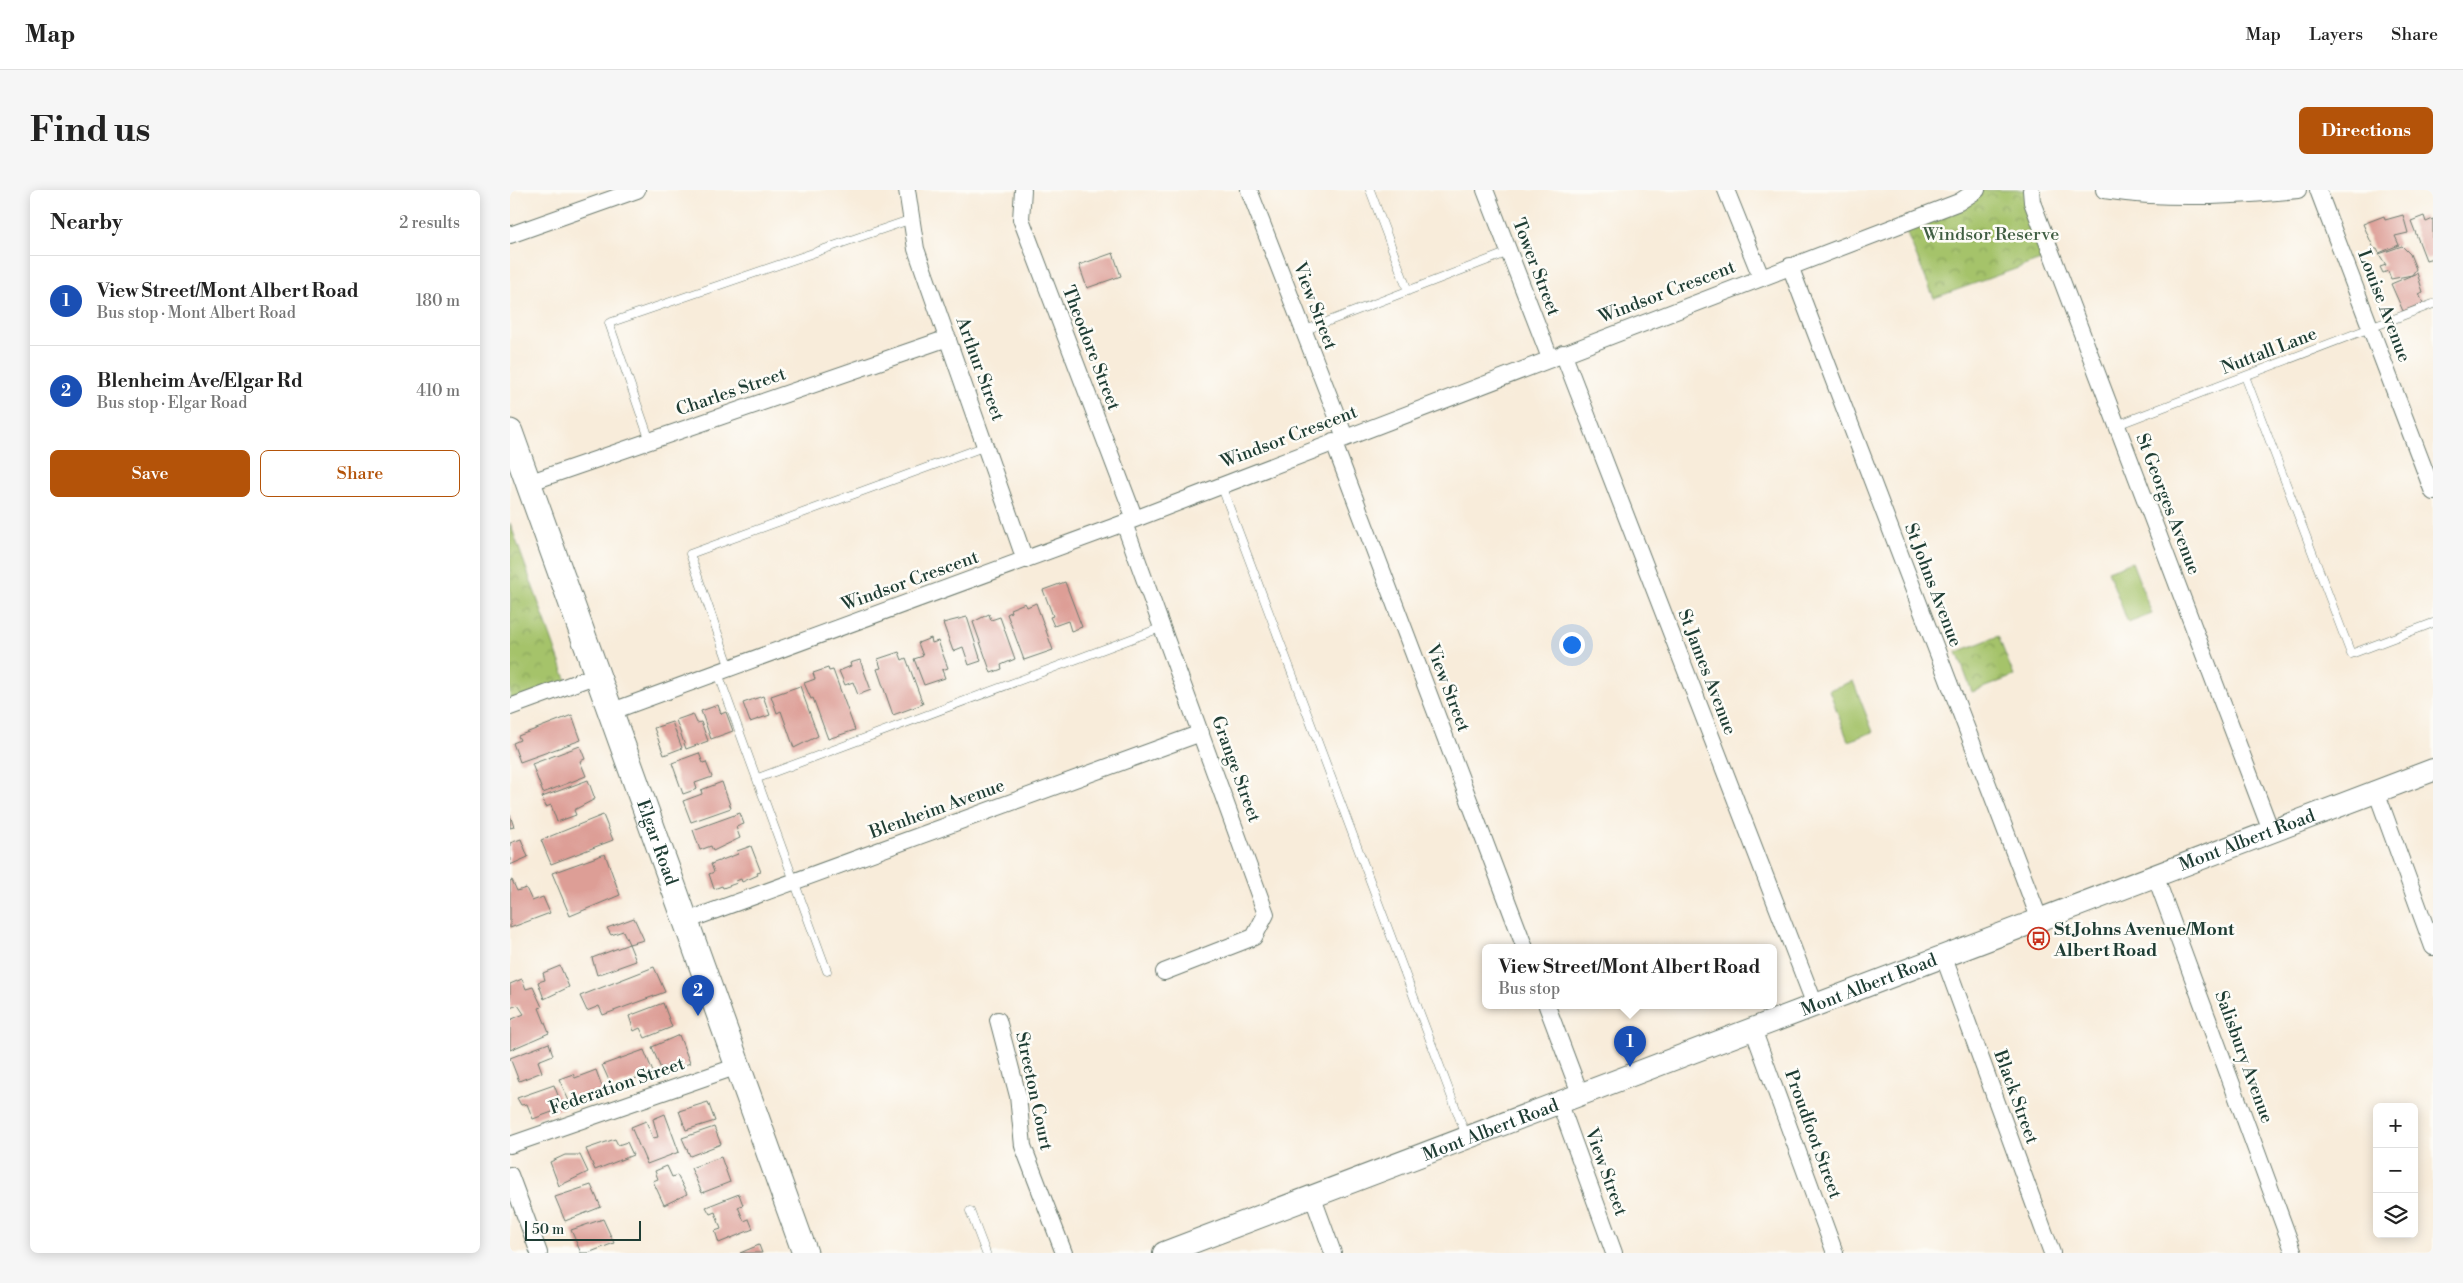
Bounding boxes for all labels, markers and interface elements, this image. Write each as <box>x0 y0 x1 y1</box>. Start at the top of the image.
text: Map <box>25 20 75 50</box>
text: Map <box>2246 23 2281 46</box>
text: Layers <box>2309 23 2363 46</box>
text: Share <box>2391 23 2438 46</box>
button: Directions <box>2299 107 2433 154</box>
text: Find us <box>30 109 150 152</box>
text: Nearby <box>50 210 123 236</box>
text: 2 results <box>399 213 460 233</box>
street label: Tower Street <box>1507 215 1565 320</box>
park label: Windsor Reserve <box>1922 223 2059 246</box>
street label: Louise Avenue <box>2352 247 2416 365</box>
street label: Windsor Crescent <box>1595 255 1739 329</box>
street label: View Street <box>1287 258 1342 354</box>
text: View Street/Mont Albert Road <box>97 279 359 303</box>
street label: Theodore Street <box>1057 282 1126 414</box>
text: 1 <box>62 291 70 311</box>
text: 180 m <box>416 291 460 311</box>
text: Bus stop · Mont Albert Road <box>97 303 296 323</box>
street label: Arthur Street <box>950 313 1010 425</box>
street label: Nuttall Lane <box>2218 322 2320 380</box>
street label: Charles Street <box>673 362 790 422</box>
text: Blenheim Ave/Elgar Rd <box>97 369 303 393</box>
text: 2 <box>61 381 71 401</box>
text: 410 m <box>416 381 460 401</box>
text: Bus stop · Elgar Road <box>97 393 247 413</box>
street label: Windsor Crescent <box>1217 400 1361 474</box>
street label: St Georges Avenue <box>2130 430 2206 578</box>
button: Save <box>50 450 250 497</box>
button: Share <box>260 450 460 497</box>
street label: St Johns Avenue <box>1899 520 1967 650</box>
street label: Windsor Crescent <box>837 545 982 617</box>
street label: St James Avenue <box>1672 606 1742 738</box>
your location <box>1559 632 1585 658</box>
street label: View Street <box>1420 640 1475 736</box>
street label: Grange Street <box>1206 713 1266 826</box>
street label: Blenheim Avenue <box>865 774 1008 844</box>
street label: Elgar Road <box>631 796 684 889</box>
street label: Mont Albert Road <box>2175 803 2319 876</box>
place label: St Johns Avenue/Mont Albert Road <box>2053 918 2235 962</box>
bus stop icon: St Johns Avenue/Mont Albert Road <box>2026 927 2050 951</box>
popup <box>1482 944 1777 1009</box>
street label: Mont Albert Road <box>1797 948 1941 1021</box>
text: View Street/Mont Albert Road <box>1499 955 1760 979</box>
pin: 2 <box>682 975 714 1016</box>
text: Bus stop <box>1499 979 1560 999</box>
street label: Salisbury Avenue <box>2209 988 2279 1126</box>
pin: 1 <box>1614 1026 1646 1067</box>
street label: Streeton Court <box>1010 1030 1058 1153</box>
street label: Black Street <box>1988 1046 2044 1148</box>
street label: Federation Street <box>546 1052 688 1120</box>
street label: Proudfoot Street <box>1779 1066 1847 1202</box>
street label: Mont Albert Road <box>1419 1093 1563 1166</box>
map controls <box>2373 1103 2418 1238</box>
button: + <box>2373 1103 2418 1148</box>
street label: View Street <box>1579 1124 1633 1220</box>
button: − <box>2373 1148 2418 1193</box>
button: layers <box>2373 1193 2418 1238</box>
scale bar <box>525 1218 641 1241</box>
text: 50 m <box>532 1221 564 1239</box>

